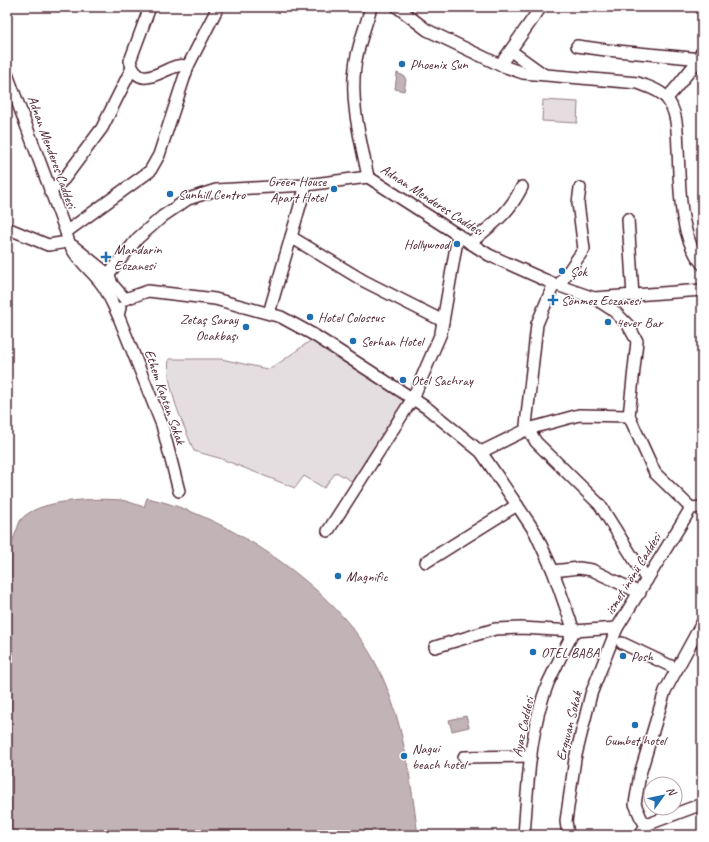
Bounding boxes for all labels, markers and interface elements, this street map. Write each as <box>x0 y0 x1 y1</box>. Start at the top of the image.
place label: Phoenix Sun <box>410 56 468 73</box>
marker: Phoenix Sun <box>397 59 407 69</box>
street label: Adnan Menderes Caddesi <box>24 93 81 213</box>
street label: Adnan Menderes Caddesi <box>378 161 488 241</box>
place label: Green House Apart Hotel <box>268 173 329 206</box>
marker: Green House Apart Hotel <box>329 184 339 194</box>
place label: Sunhill Centro <box>178 186 246 203</box>
marker: Sunhill Centro <box>165 189 175 199</box>
place label: Hollywood <box>404 236 451 253</box>
marker: Hollywood <box>452 239 462 249</box>
place label: Mandarin Eczanesi <box>114 241 162 274</box>
marker: Mandarin Eczanesi <box>101 252 111 262</box>
place label: Şok <box>570 263 589 280</box>
marker: Şok <box>557 266 567 276</box>
place label: Sönmez Eczanesi <box>561 292 643 309</box>
marker: Sönmez Eczanesi <box>548 295 558 305</box>
place label: Hotel Colossus <box>318 309 385 326</box>
place label: Zetaş Saray Ocakbaşı <box>180 311 239 344</box>
marker: Hotel Colossus <box>305 312 315 322</box>
place label: 4ever Bar <box>616 314 663 331</box>
marker: 4ever Bar <box>603 317 613 327</box>
marker: Zetaş Saray Ocakbaşı <box>241 322 251 332</box>
place label: Serhan Hotel <box>361 333 426 350</box>
marker: Serhan Hotel <box>348 336 358 346</box>
street label: Ethem Kaptan Sokak <box>141 347 189 447</box>
place label: Otel Sachray <box>411 372 474 389</box>
marker: Otel Sachray <box>398 375 408 385</box>
street label: ismet inönü Caddesi <box>601 528 666 618</box>
place label: Magnific <box>346 568 389 585</box>
marker: Magnific <box>333 571 343 581</box>
place label: OTEL BABA <box>541 644 600 661</box>
marker: OTEL BABA <box>528 647 538 657</box>
place label: Posh <box>631 648 654 665</box>
marker: Posh <box>618 651 628 661</box>
street label: Erguvan Sokak <box>552 689 586 762</box>
street label: Ayaz Caddesi <box>508 693 538 758</box>
marker: Gumbet hotel <box>630 720 640 730</box>
place label: Gumbet hotel <box>604 732 668 749</box>
place label: Nagui beach hotel <box>412 740 469 773</box>
marker: Nagui beach hotel <box>399 751 409 761</box>
north arrow <box>643 776 683 816</box>
text: N <box>664 784 680 799</box>

